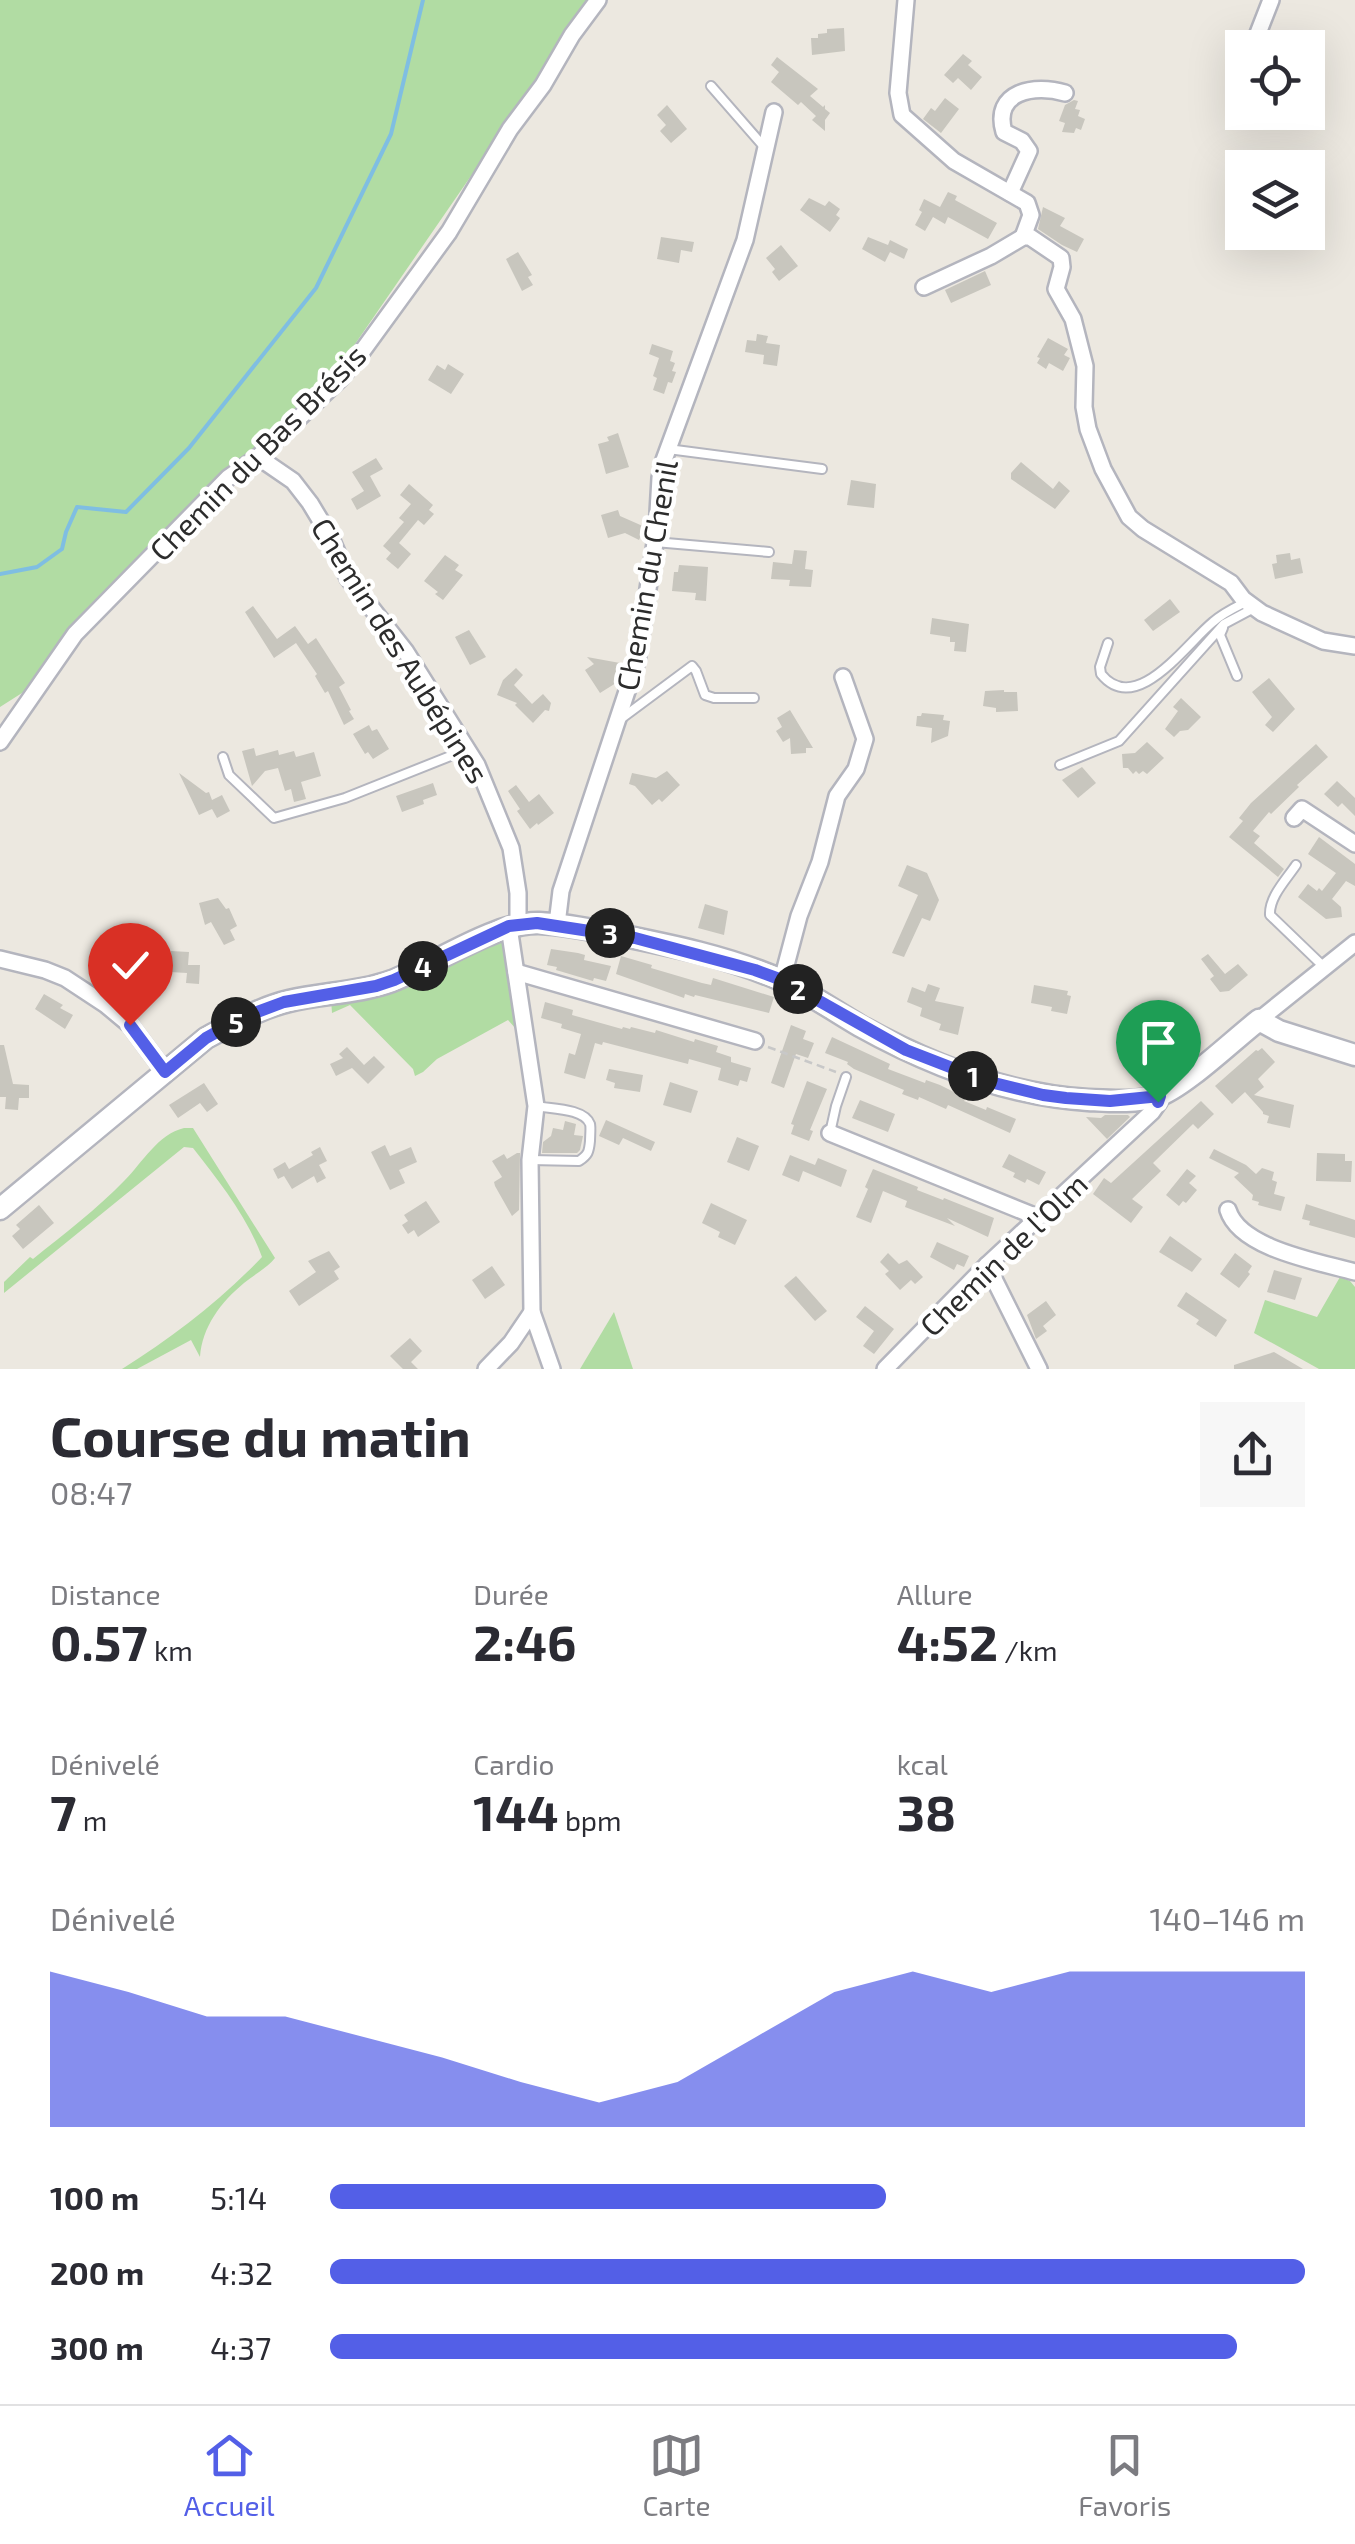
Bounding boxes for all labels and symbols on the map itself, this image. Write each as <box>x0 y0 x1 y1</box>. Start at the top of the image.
street label: Chemin du Bas Brésis <box>141 336 373 568</box>
street label: Chemin du Chenil <box>608 457 684 693</box>
street label: Chemin des Aubépines <box>305 511 497 789</box>
pin: 3 <box>585 908 635 958</box>
pin <box>88 923 173 1026</box>
pin: 4 <box>398 941 448 991</box>
pin: 2 <box>773 964 823 1014</box>
pin: 5 <box>211 997 261 1047</box>
pin <box>1116 1000 1201 1103</box>
pin: 1 <box>948 1051 998 1101</box>
street label: Chemin de l'Olm <box>912 1165 1094 1343</box>

